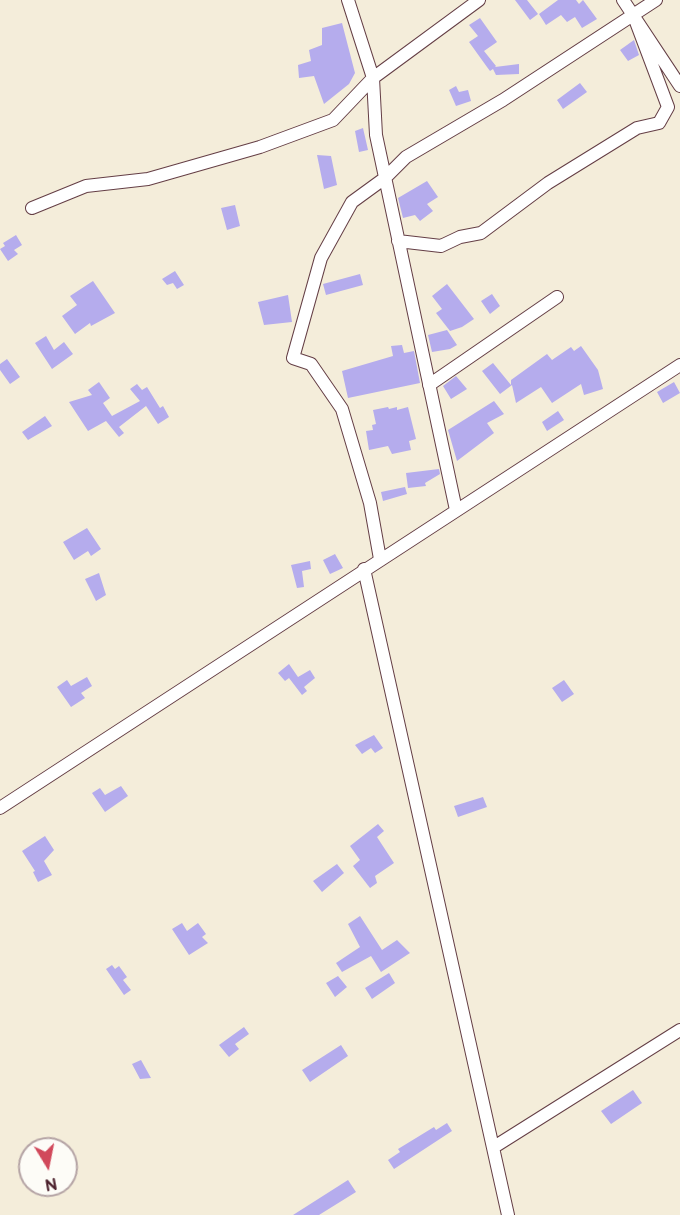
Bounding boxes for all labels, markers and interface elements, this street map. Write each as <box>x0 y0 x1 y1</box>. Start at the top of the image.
north arrow <box>18 1137 78 1197</box>
text: N <box>43 1173 58 1194</box>

